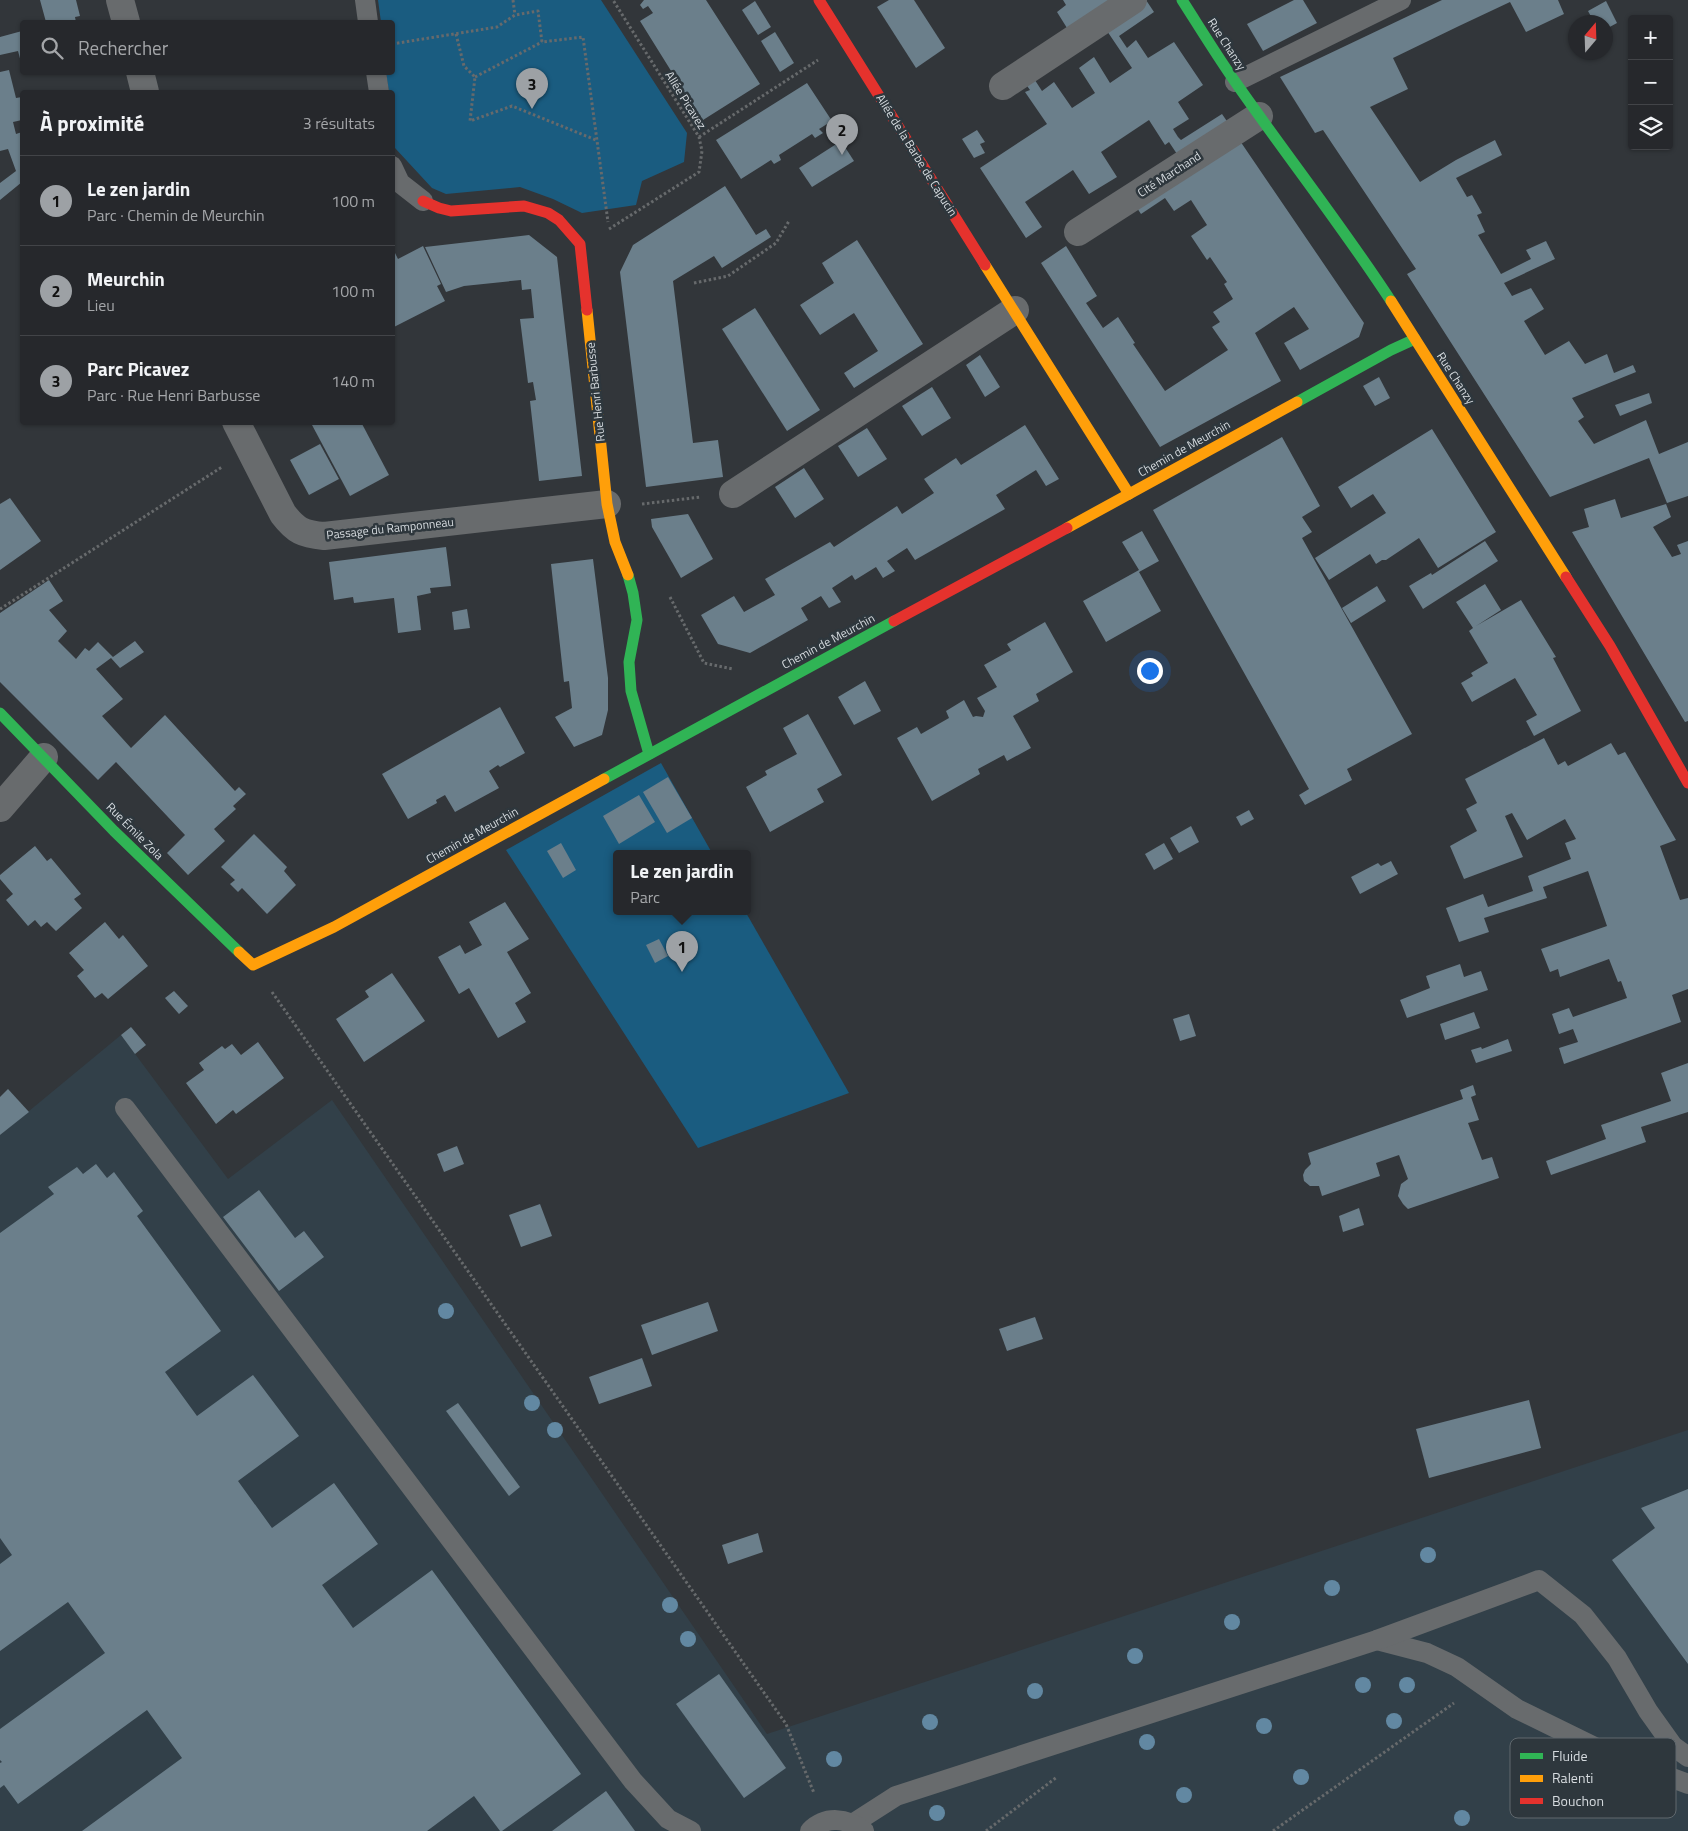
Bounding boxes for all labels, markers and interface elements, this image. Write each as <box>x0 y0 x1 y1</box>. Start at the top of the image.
street label: Rue Chanzy <box>1203 14 1251 74</box>
north arrow <box>1568 15 1613 60</box>
map controls <box>1628 15 1673 150</box>
button: + <box>1628 15 1673 60</box>
search box <box>20 20 395 75</box>
text: Rechercher <box>78 33 168 62</box>
icon: search <box>38 34 66 62</box>
button: − <box>1628 60 1673 105</box>
street label: Allée Picavez <box>661 67 711 133</box>
pin: 3 <box>516 68 548 109</box>
street label: Allée de la Barbe de Capucin <box>872 90 962 220</box>
button: layers <box>1628 105 1673 150</box>
text: À proximité <box>40 107 144 139</box>
text: 3 résultats <box>303 111 375 135</box>
pin: 2 <box>826 114 858 155</box>
street label: Cité Marchand <box>1133 146 1205 202</box>
text: Le zen jardin <box>87 174 190 203</box>
text: 1 <box>52 189 60 213</box>
text: 100 m <box>331 189 375 213</box>
text: Parc · Chemin de Meurchin <box>87 203 265 227</box>
text: Meurchin <box>87 264 165 293</box>
text: 2 <box>52 279 60 303</box>
text: 100 m <box>331 279 375 303</box>
text: Lieu <box>87 293 115 317</box>
street label: Rue Henri Barbusse <box>580 341 610 443</box>
street label: Rue Chanzy <box>1432 348 1480 408</box>
text: Parc Picavez <box>87 354 189 383</box>
text: 3 <box>52 369 60 393</box>
text: 140 m <box>331 369 375 393</box>
text: Parc · Rue Henri Barbusse <box>87 383 260 407</box>
street label: Chemin de Meurchin <box>1134 415 1234 481</box>
street label: Passage du Ramponneau <box>325 512 455 544</box>
street label: Chemin de Meurchin <box>778 608 878 674</box>
your location <box>1137 658 1163 684</box>
street label: Rue Émile Zola <box>102 798 168 864</box>
street label: Chemin de Meurchin <box>422 802 522 868</box>
popup <box>613 850 751 915</box>
text: Le zen jardin <box>630 856 734 885</box>
text: Parc <box>630 885 660 909</box>
pin: 1 <box>666 931 698 972</box>
legend <box>1510 1738 1676 1818</box>
text: Fluide <box>1552 1745 1588 1766</box>
text: Ralenti <box>1552 1767 1593 1788</box>
text: Bouchon <box>1552 1790 1604 1811</box>

